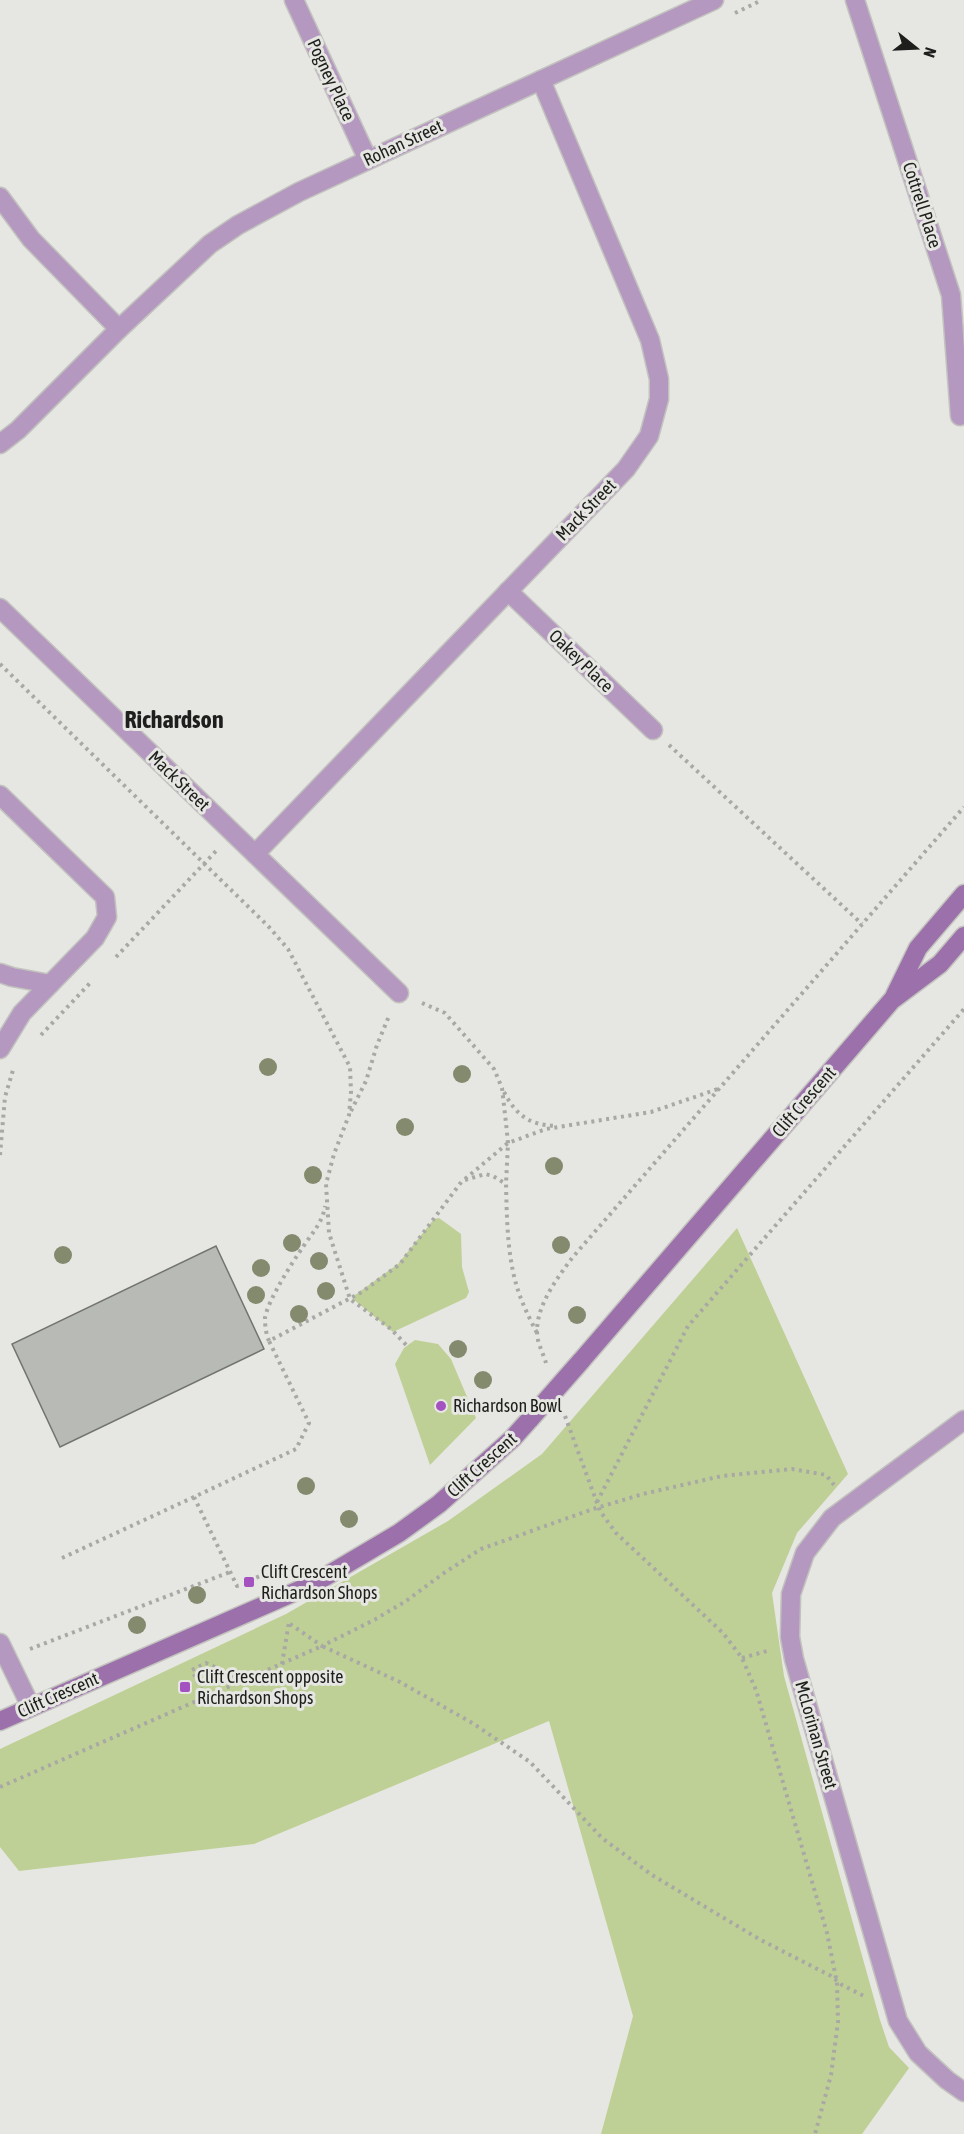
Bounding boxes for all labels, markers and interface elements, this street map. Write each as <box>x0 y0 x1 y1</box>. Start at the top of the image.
north arrow <box>886 18 946 78</box>
street label: Pogney Place <box>303 35 360 124</box>
text: N <box>920 45 940 60</box>
street label: Rohan Street <box>360 115 446 170</box>
street label: Cottrell Place <box>899 159 946 251</box>
street label: Mack Street <box>551 475 620 545</box>
street label: Oakey Place <box>545 625 618 696</box>
district label: Richardson <box>124 706 224 733</box>
street label: Mack Street <box>144 746 214 815</box>
street label: Clift Crescent <box>767 1062 840 1141</box>
place label: Richardson Bowl <box>453 1395 562 1416</box>
marker: Richardson Bowl <box>434 1399 448 1413</box>
street label: Clift Crescent <box>443 1428 521 1501</box>
place label: Clift Crescent Richardson Shops <box>261 1561 377 1603</box>
marker: Clift Crescent Richardson Shops <box>242 1575 256 1589</box>
place label: Clift Crescent opposite Richardson Shops <box>197 1666 343 1708</box>
street label: Clift Crescent <box>14 1667 101 1722</box>
street label: McLorinan Street <box>791 1678 842 1791</box>
marker: Clift Crescent opposite Richardson Shops <box>178 1680 192 1694</box>

